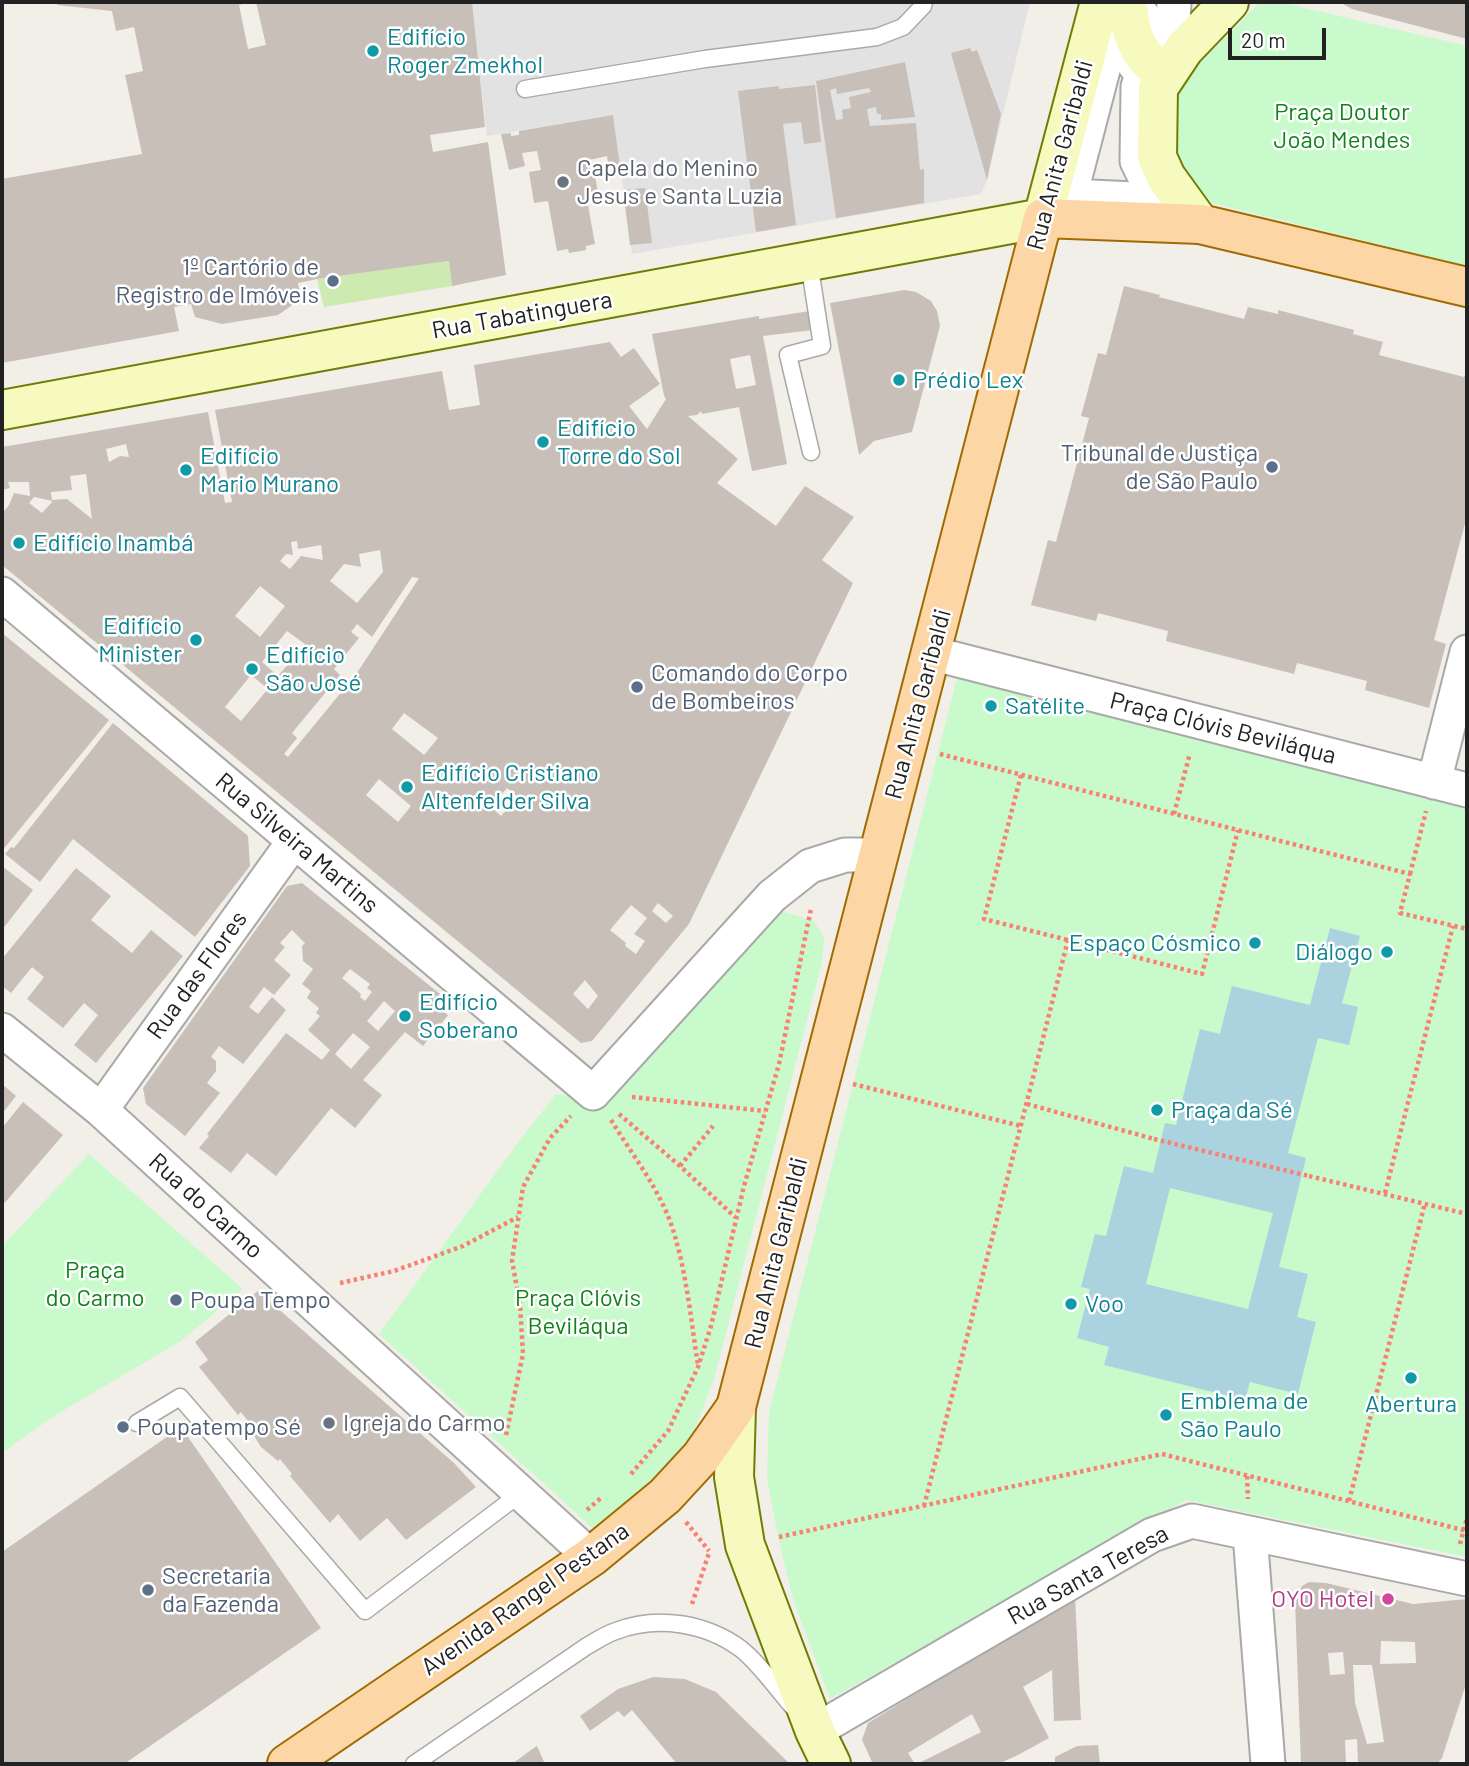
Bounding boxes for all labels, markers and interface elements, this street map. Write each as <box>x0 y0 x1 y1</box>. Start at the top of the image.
scale bar <box>1231 14 1329 58</box>
place label: Edifício Roger Zmekhol <box>387 23 543 79</box>
text: 20 m <box>1241 27 1286 52</box>
marker: Edifício Roger Zmekhol <box>365 43 381 59</box>
street label: Rua Anita Garibaldi <box>1021 57 1099 253</box>
park label: Praça Doutor João Mendes <box>1274 98 1410 154</box>
place label: Capela do Menino Jesus e Santa Luzia <box>577 154 782 210</box>
marker: Capela do Menino Jesus e Santa Luzia <box>555 174 571 190</box>
place label: 1º Cartório de Registro de Imóveis <box>115 253 319 309</box>
marker: 1º Cartório de Registro de Imóveis <box>325 273 341 289</box>
street label: Rua Tabatinguera <box>430 285 614 345</box>
place label: Prédio Lex <box>913 366 1023 394</box>
marker: Prédio Lex <box>891 372 907 388</box>
place label: Edifício Torre do Sol <box>557 414 681 470</box>
marker: Edifício Torre do Sol <box>535 434 551 450</box>
place label: Tribunal de Justiça de São Paulo <box>1061 439 1258 495</box>
place label: Edifício Mario Murano <box>200 442 339 498</box>
marker: Tribunal de Justiça de São Paulo <box>1264 459 1280 475</box>
marker: Edifício Mario Murano <box>178 462 194 478</box>
place label: Edifício Inambá <box>33 529 193 557</box>
marker: Edifício Inambá <box>11 535 27 551</box>
street label: Rua Anita Garibaldi <box>879 606 957 802</box>
place label: Edifício Minister <box>98 612 182 668</box>
marker: Edifício Minister <box>188 632 204 648</box>
place label: Edifício São José <box>266 641 361 697</box>
place label: Comando do Corpo de Bombeiros <box>651 659 848 715</box>
marker: Edifício São José <box>244 661 260 677</box>
marker: Comando do Corpo de Bombeiros <box>629 679 645 695</box>
street label: Praça Clóvis Beviláqua <box>1107 686 1339 770</box>
place label: Satélite <box>1005 692 1085 720</box>
marker: Satélite <box>983 698 999 714</box>
place label: Edifício Cristiano Altenfelder Silva <box>421 759 599 815</box>
street label: Rua Silveira Martins <box>210 766 384 920</box>
marker: Edifício Cristiano Altenfelder Silva <box>399 779 415 795</box>
street label: Rua das Flores <box>141 905 253 1045</box>
place label: Espaço Cósmico <box>1069 929 1241 957</box>
marker: Espaço Cósmico <box>1247 935 1263 951</box>
place label: Diálogo <box>1295 938 1373 966</box>
marker: Diálogo <box>1379 944 1395 960</box>
place label: Edifício Soberano <box>419 988 519 1044</box>
marker: Edifício Soberano <box>397 1008 413 1024</box>
place label: Praça da Sé <box>1171 1096 1293 1124</box>
marker: Praça da Sé <box>1149 1102 1165 1118</box>
street label: Rua do Carmo <box>143 1147 269 1265</box>
street label: Rua Anita Garibaldi <box>738 1155 814 1351</box>
park label: Praça do Carmo <box>45 1256 145 1312</box>
park label: Praça Clóvis Beviláqua <box>515 1284 641 1340</box>
place label: Poupa Tempo <box>190 1286 331 1314</box>
place label: Voo <box>1085 1290 1124 1318</box>
marker: Poupa Tempo <box>168 1292 184 1308</box>
marker: Voo <box>1063 1296 1079 1312</box>
marker: Abertura <box>1403 1370 1419 1386</box>
place label: Emblema de São Paulo <box>1180 1387 1309 1443</box>
place label: Abertura <box>1365 1390 1457 1418</box>
marker: Emblema de São Paulo <box>1158 1407 1174 1423</box>
place label: Igreja do Carmo <box>343 1409 506 1437</box>
place label: Poupatempo Sé <box>137 1413 301 1441</box>
marker: Igreja do Carmo <box>321 1415 337 1431</box>
marker: Poupatempo Sé <box>115 1419 131 1435</box>
street label: Avenida Rangel Pestana <box>416 1516 634 1682</box>
street label: Rua Santa Teresa <box>1003 1519 1173 1631</box>
place label: Secretaria da Fazenda <box>162 1562 279 1618</box>
marker: Secretaria da Fazenda <box>140 1582 156 1598</box>
place label: OYO Hotel <box>1271 1585 1374 1613</box>
marker: OYO Hotel <box>1380 1591 1396 1607</box>

